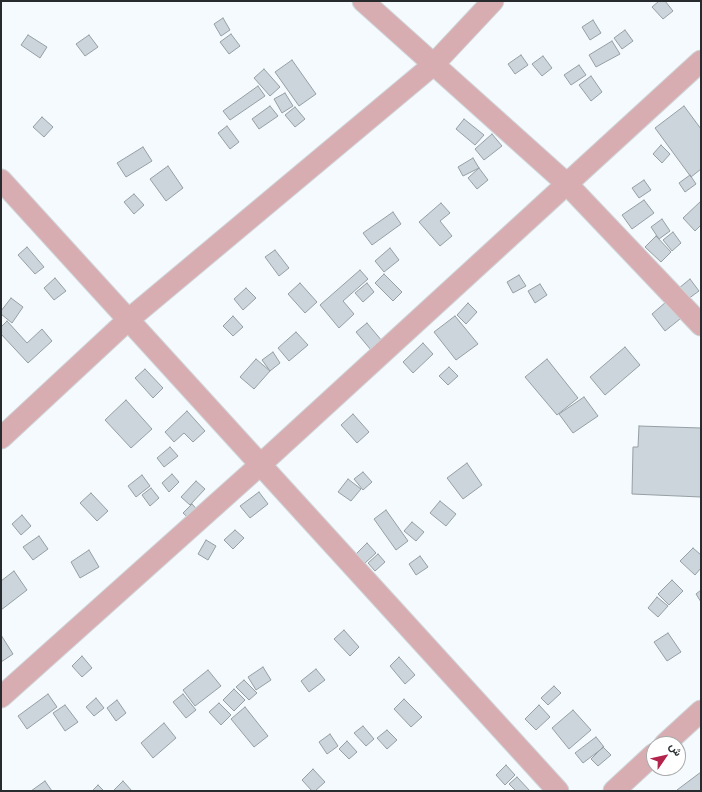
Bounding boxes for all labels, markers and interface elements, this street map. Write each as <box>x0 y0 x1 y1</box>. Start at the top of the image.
north arrow <box>646 736 686 776</box>
text: ش <box>666 740 685 759</box>

